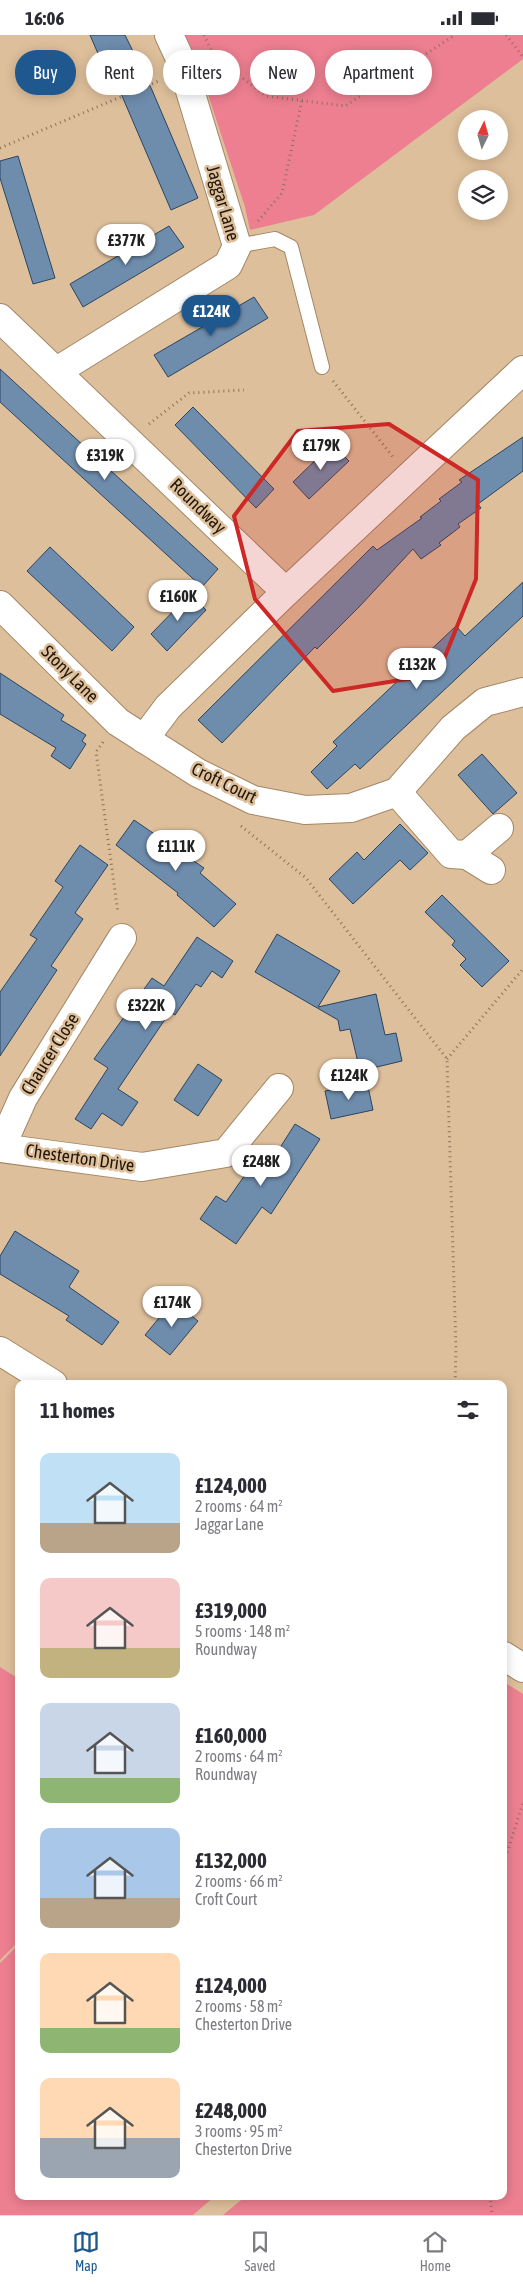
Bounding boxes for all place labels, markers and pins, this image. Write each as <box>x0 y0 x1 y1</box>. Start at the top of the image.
pin: £377K <box>91 223 161 266</box>
pin: £124K <box>176 295 246 337</box>
pin: £179K <box>286 429 356 471</box>
pin: £319K <box>70 439 140 481</box>
pin: £160K <box>143 579 213 622</box>
pin: £132K <box>382 647 452 690</box>
pin: £111K <box>141 829 211 872</box>
pin: £322K <box>111 989 181 1031</box>
pin: £124K <box>314 1059 384 1101</box>
pin: £248K <box>226 1145 296 1187</box>
pin: £174K <box>137 1285 207 1328</box>

